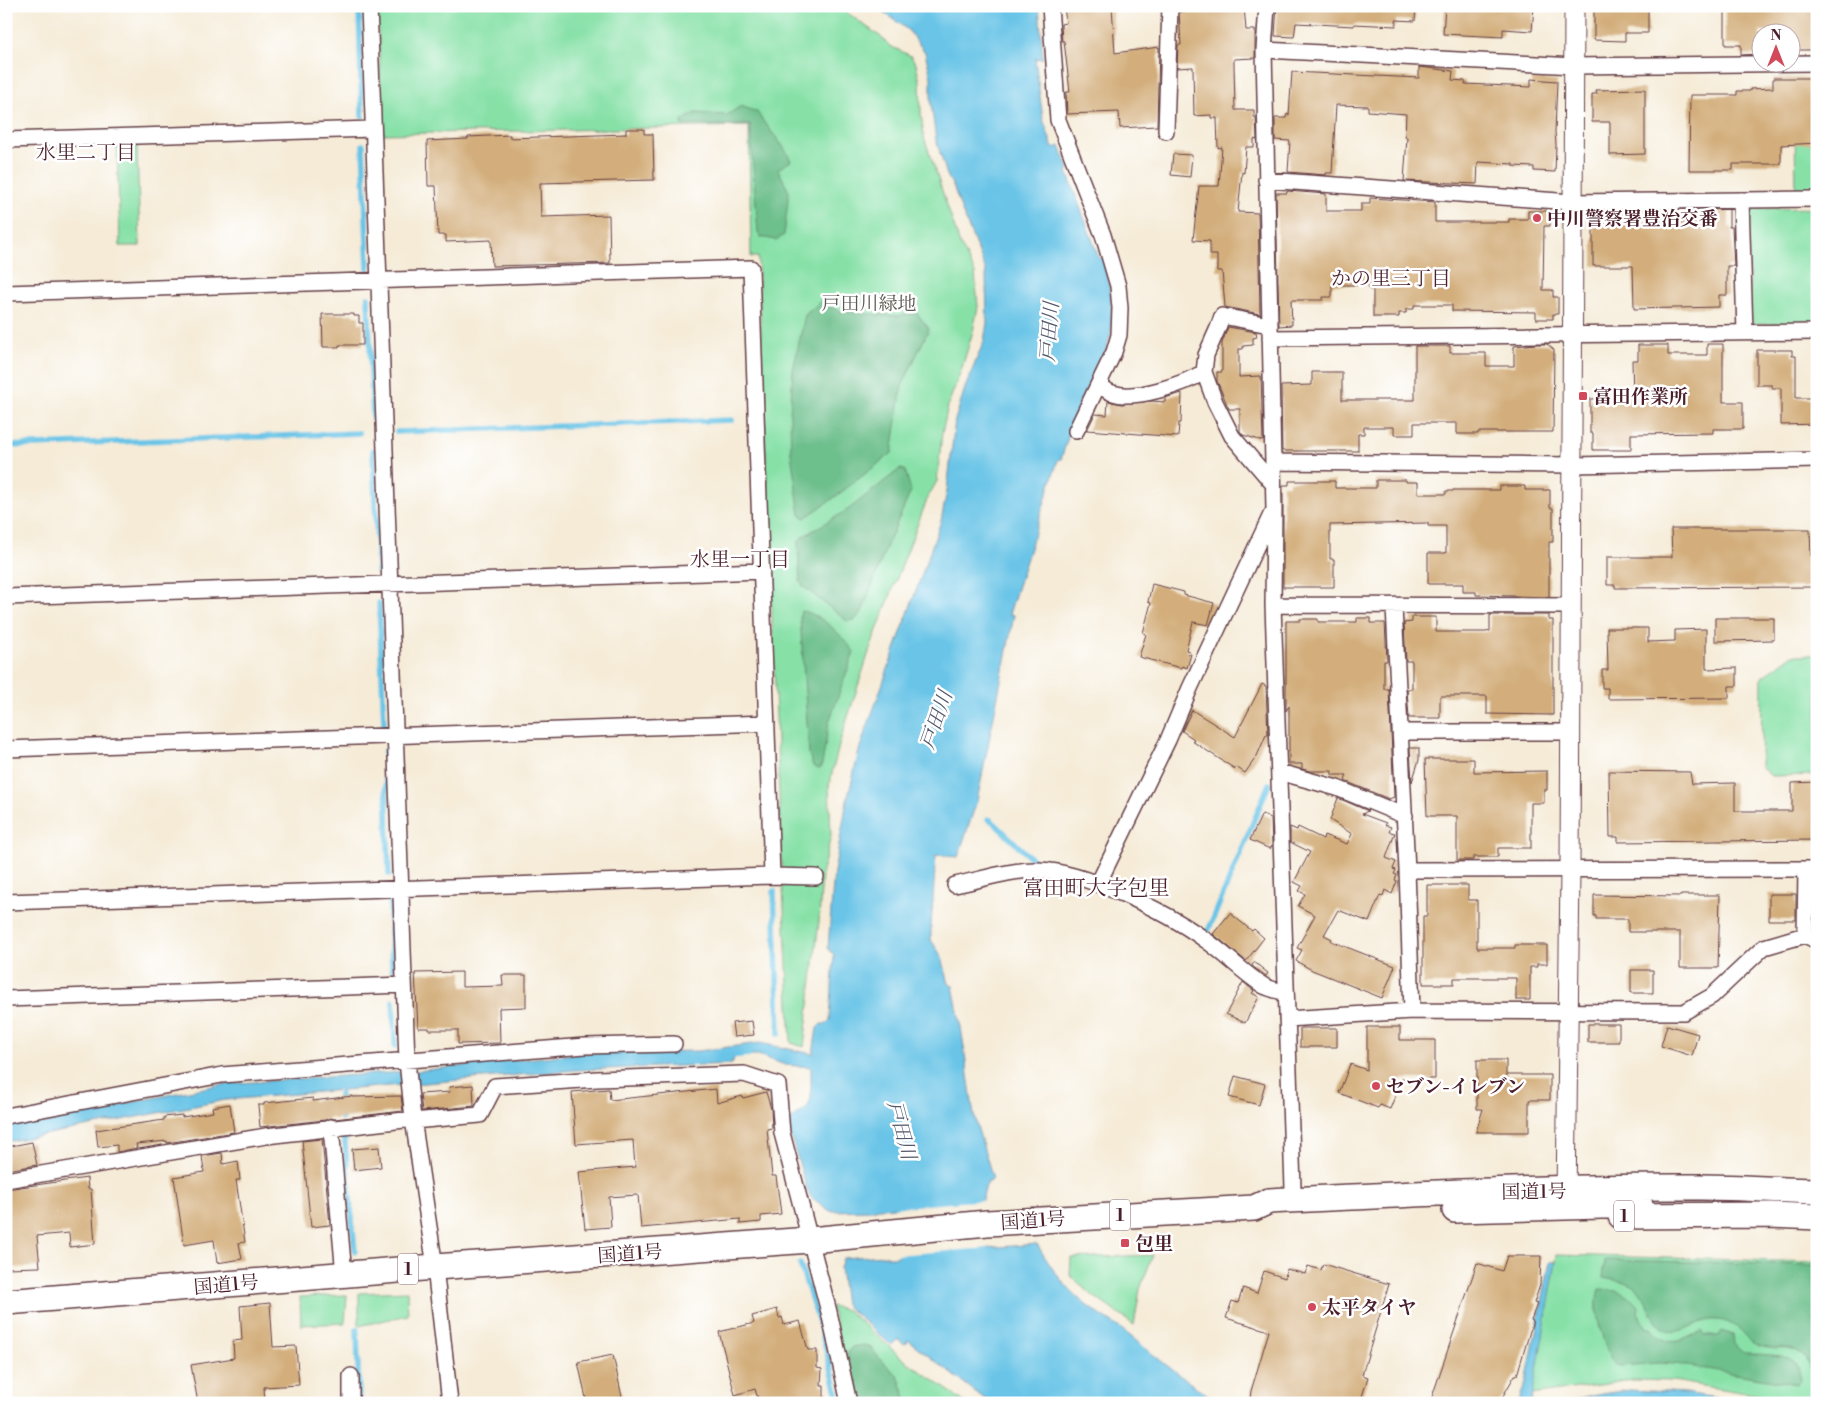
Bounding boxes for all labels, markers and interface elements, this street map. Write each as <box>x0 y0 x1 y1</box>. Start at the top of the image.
north arrow <box>1750 22 1800 72</box>
text: N <box>1770 27 1782 45</box>
district label: 水里二丁目 <box>36 141 136 166</box>
place label: 中川警察署豊治交番 <box>1547 207 1718 231</box>
marker: 中川警察署豊治交番 <box>1531 212 1543 224</box>
district label: かの里三丁目 <box>1331 267 1451 292</box>
park label: 戸田川緑地 <box>821 292 917 316</box>
water label: 戸田川 <box>1036 299 1065 363</box>
place label: 富田作業所 <box>1593 385 1688 409</box>
marker: 富田作業所 <box>1577 390 1589 402</box>
district label: 水里一丁目 <box>690 548 790 573</box>
water label: 戸田川 <box>916 686 960 753</box>
district label: 富田町大字包里 <box>1023 876 1170 902</box>
place label: セブン-イレブン <box>1386 1075 1525 1099</box>
marker: セブン-イレブン <box>1370 1080 1382 1092</box>
water label: 戸田川 <box>881 1098 921 1165</box>
street label: 国道1号 <box>1501 1179 1567 1205</box>
road number: 1 <box>1110 1200 1130 1230</box>
road number: 1 <box>1614 1200 1634 1232</box>
street label: 国道1号 <box>1000 1207 1066 1235</box>
place label: 包里 <box>1135 1232 1173 1256</box>
marker: 包里 <box>1119 1237 1131 1249</box>
street label: 国道1号 <box>597 1240 663 1268</box>
road number: 1 <box>398 1254 418 1285</box>
street label: 国道1号 <box>193 1270 260 1300</box>
place label: 太平タイヤ <box>1322 1296 1417 1320</box>
marker: 太平タイヤ <box>1306 1301 1318 1313</box>

